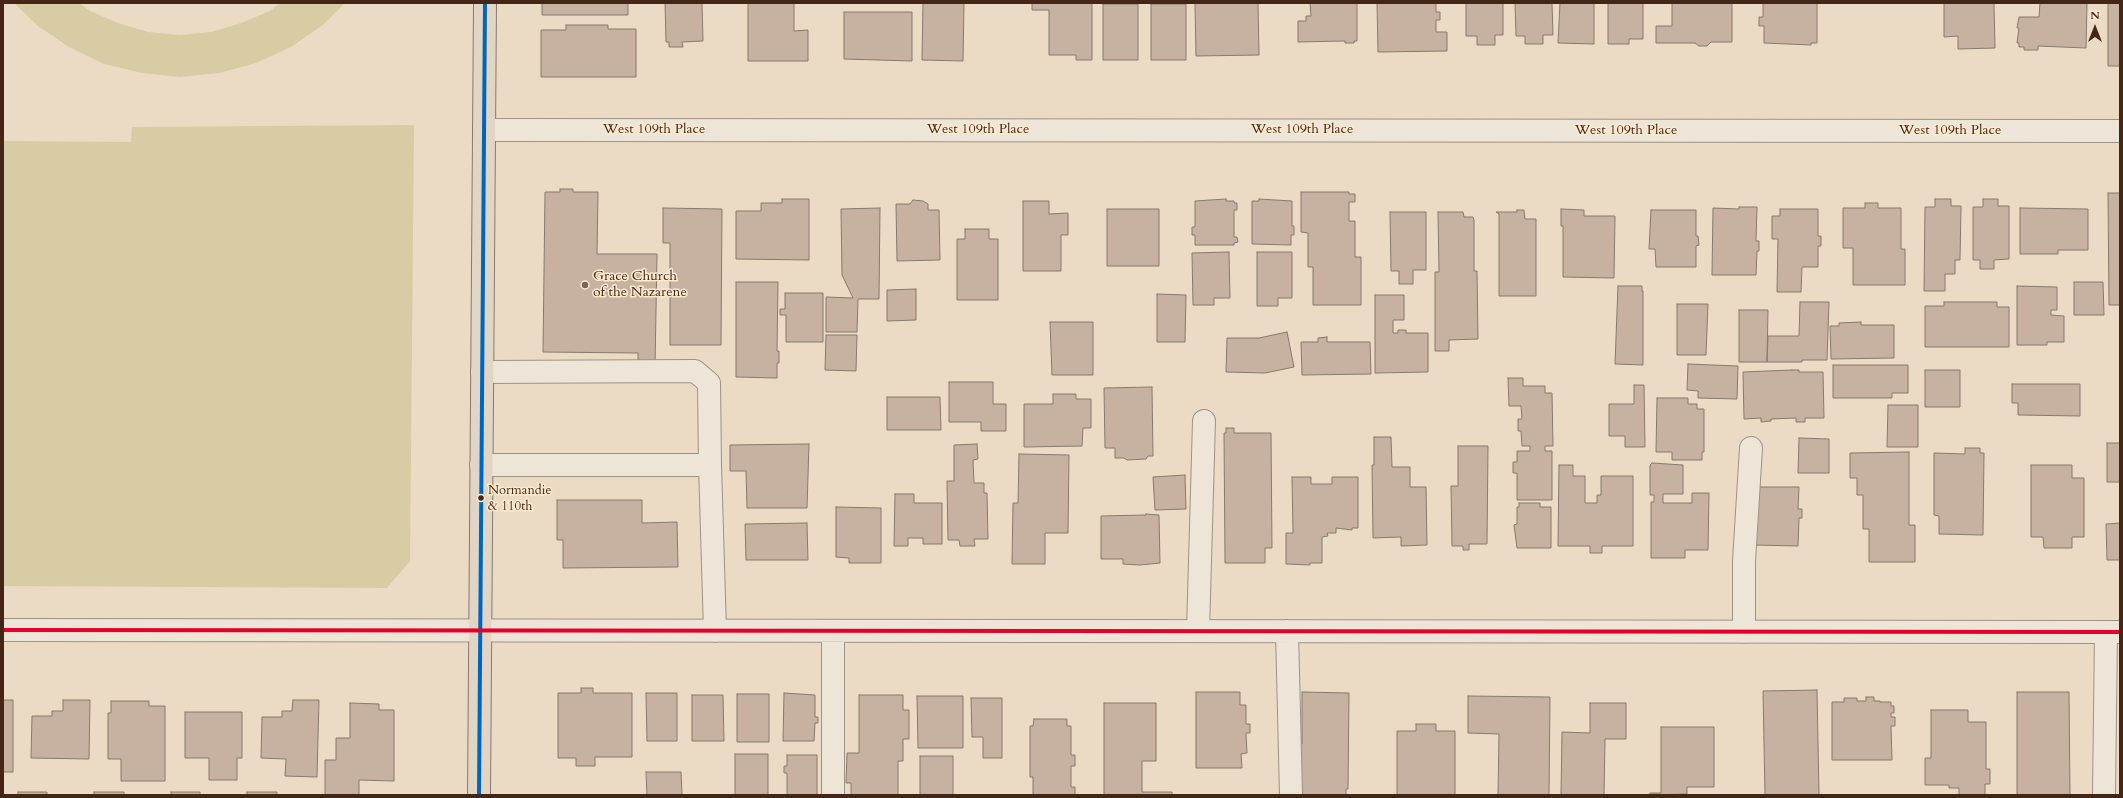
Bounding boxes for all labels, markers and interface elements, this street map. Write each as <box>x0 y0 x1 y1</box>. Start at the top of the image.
north arrow <box>2075 8 2115 48</box>
text: N <box>2090 8 2100 23</box>
street label: West 109th Place <box>603 122 705 138</box>
street label: West 109th Place <box>927 122 1029 138</box>
street label: West 109th Place <box>1251 122 1353 138</box>
street label: West 109th Place <box>1575 123 1677 139</box>
street label: West 109th Place <box>1899 123 2001 139</box>
place label: Grace Church of the Nazarene <box>593 269 687 302</box>
marker: Grace Church of the Nazarene <box>580 280 590 290</box>
place label: Normandie & 110th <box>488 483 551 514</box>
marker: Normandie & 110th <box>476 493 486 503</box>

